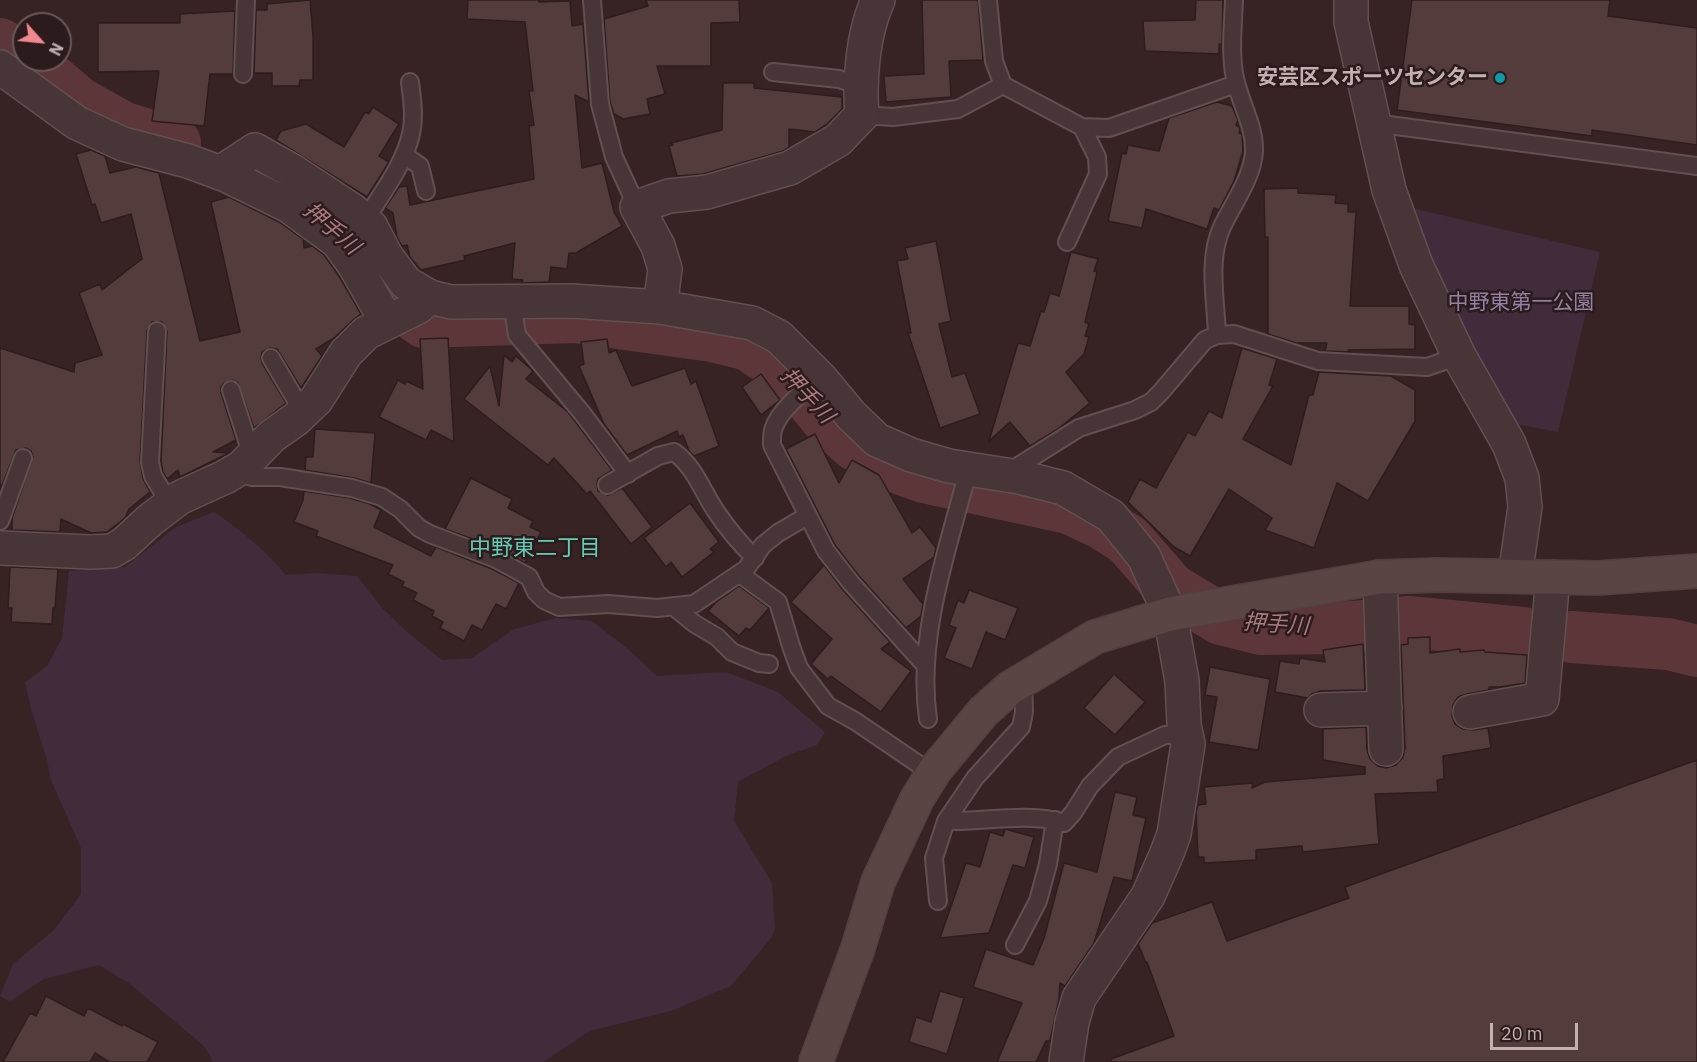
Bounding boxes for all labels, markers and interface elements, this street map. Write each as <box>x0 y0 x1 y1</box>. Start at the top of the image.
north arrow <box>12 12 72 72</box>
text: N <box>45 40 68 59</box>
place label: 安芸区スポーツセンター <box>1257 65 1488 91</box>
marker: 安芸区スポーツセンター <box>1493 71 1507 85</box>
water label: 押手川 <box>297 197 365 261</box>
park label: 中野東第一公園 <box>1448 290 1594 316</box>
water label: 押手川 <box>775 363 839 429</box>
district label: 中野東二丁目 <box>469 536 601 562</box>
water label: 押手川 <box>1242 610 1310 640</box>
scale bar <box>1493 1011 1582 1049</box>
text: 20 m <box>1501 1022 1543 1045</box>

